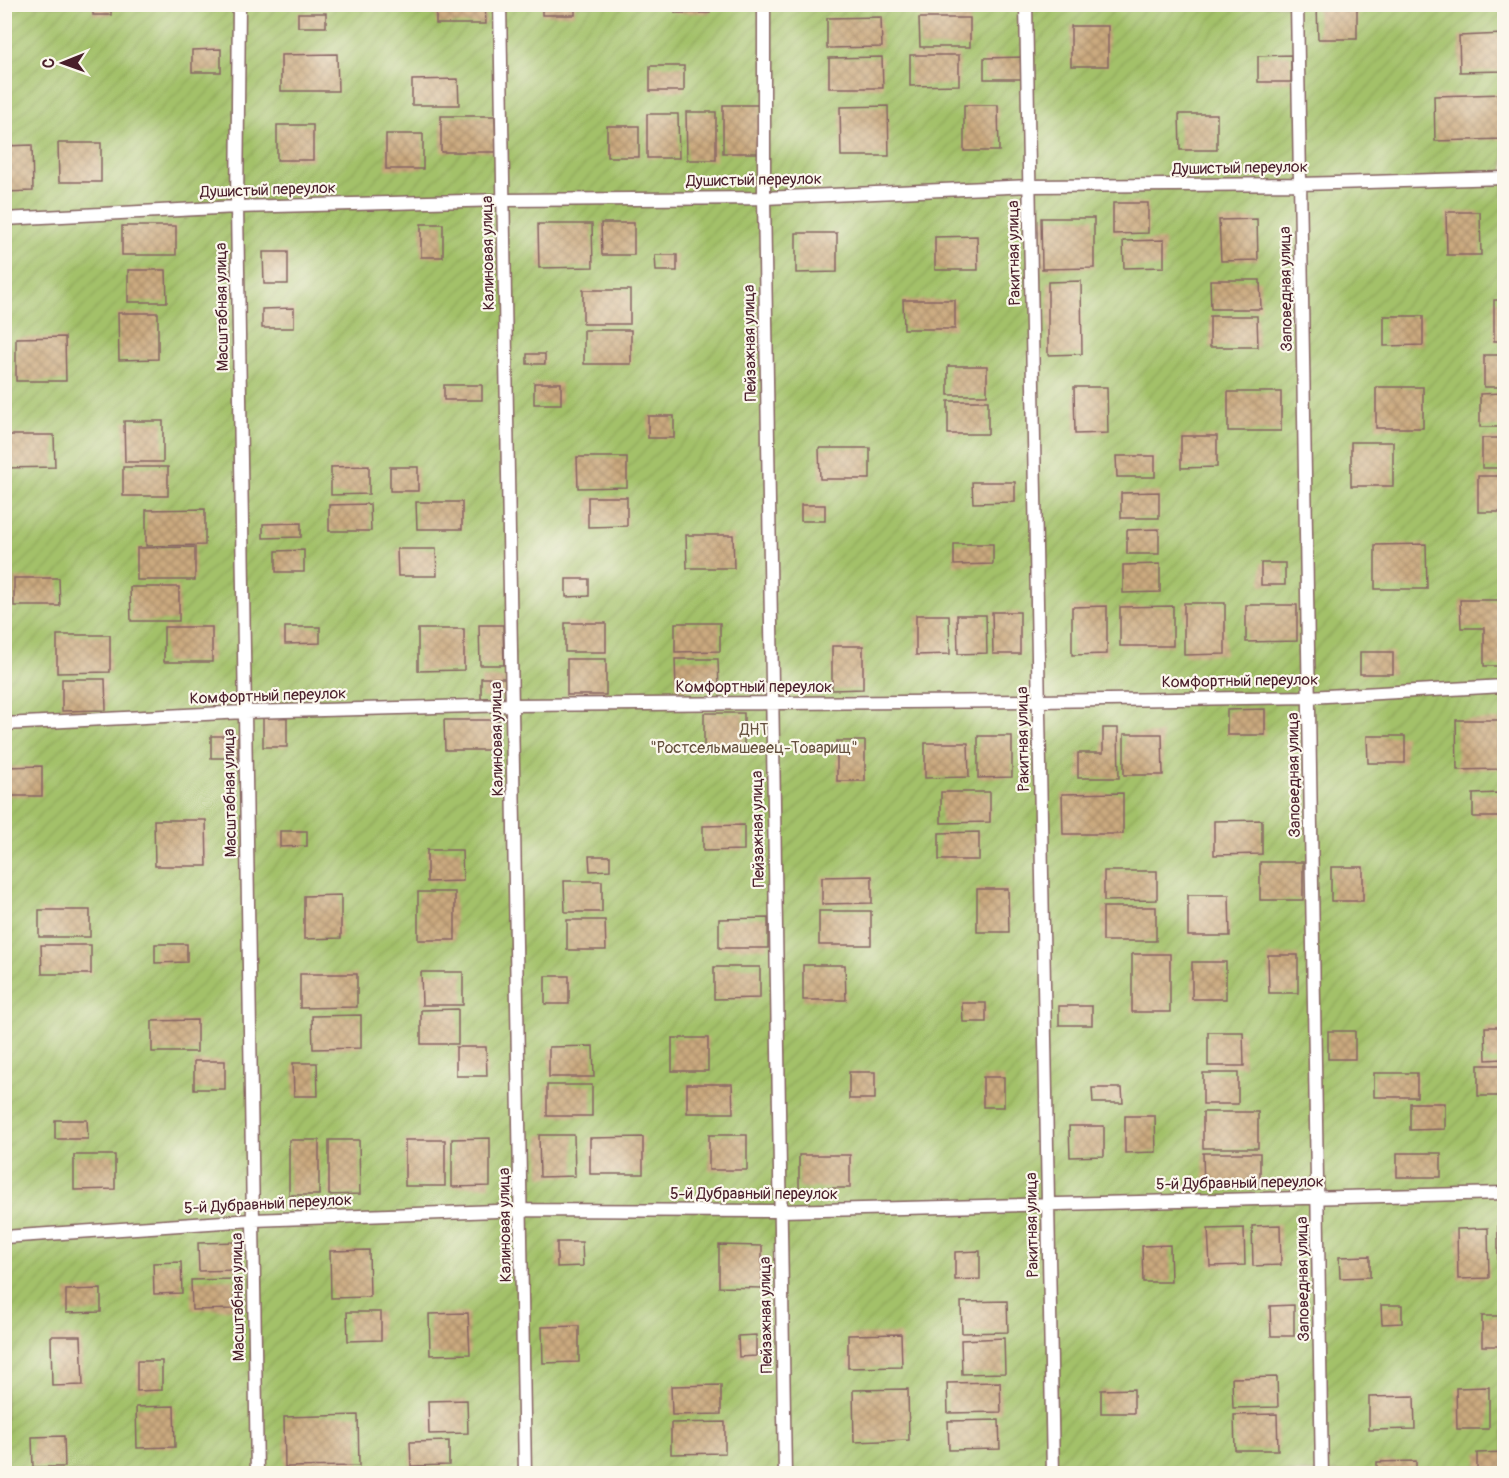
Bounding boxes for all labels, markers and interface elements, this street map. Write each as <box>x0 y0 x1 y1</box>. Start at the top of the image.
north arrow <box>33 33 93 93</box>
text: С <box>39 58 59 68</box>
street label: Душистый переулок <box>1171 157 1308 179</box>
street label: Душистый переулок <box>685 169 822 191</box>
street label: Душистый переулок <box>199 178 336 202</box>
street label: Калиновая улица <box>477 195 499 311</box>
street label: Ракитная улица <box>1003 200 1025 306</box>
street label: Заповедная улица <box>1275 226 1297 352</box>
street label: Масштабная улица <box>211 242 233 372</box>
street label: Пейзажная улица <box>739 284 761 402</box>
street label: Комфортный переулок <box>1161 670 1319 692</box>
street label: Комфортный переулок <box>676 677 832 697</box>
street label: Калиновая улица <box>486 681 508 797</box>
street label: Комфортный переулок <box>189 683 347 709</box>
street label: Ракитная улица <box>1012 686 1034 792</box>
street label: Заповедная улица <box>1283 712 1305 838</box>
park label: ДНТ "Ростсельмашевец-Товарищ" <box>650 720 858 758</box>
street label: Масштабная улица <box>219 728 241 858</box>
street label: Пейзажная улица <box>747 770 769 888</box>
street label: Калиновая улица <box>494 1167 516 1283</box>
street label: Ракитная улица <box>1021 1172 1043 1278</box>
street label: 5-й Дубравный переулок <box>1156 1172 1324 1194</box>
street label: 5-й Дубравный переулок <box>670 1184 838 1204</box>
street label: 5-й Дубравный переулок <box>184 1190 352 1218</box>
street label: Заповедная улица <box>1292 1216 1314 1342</box>
street label: Масштабная улица <box>227 1232 249 1362</box>
street label: Пейзажная улица <box>755 1256 777 1374</box>

